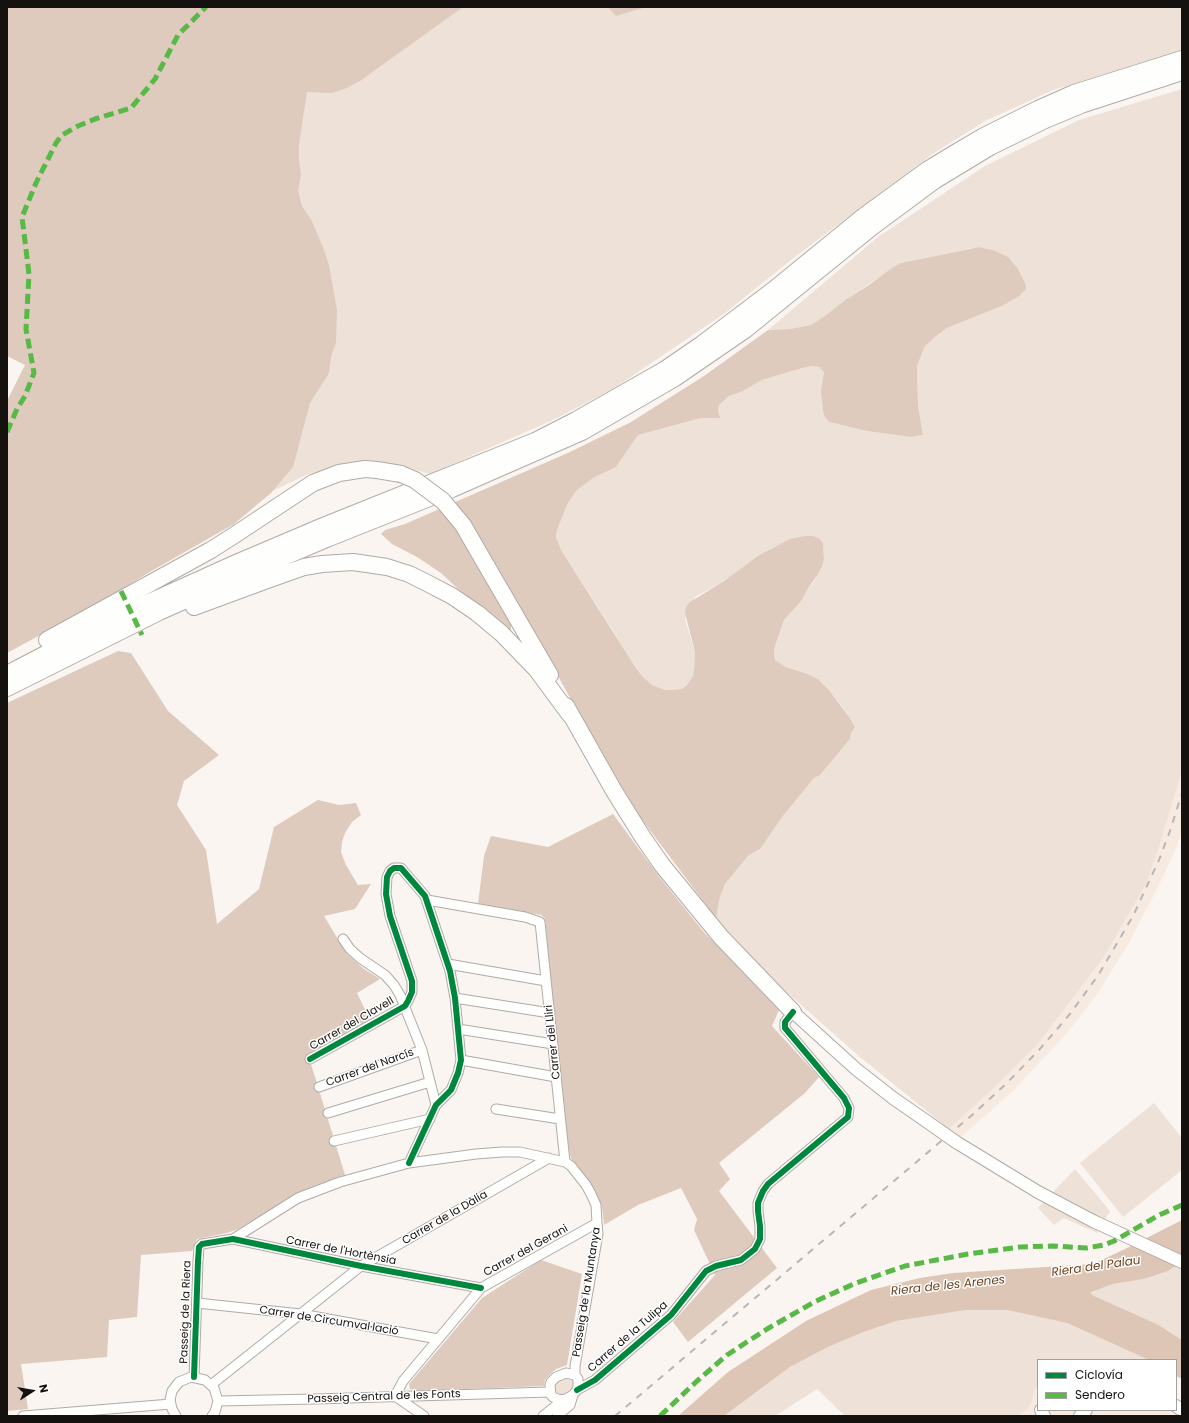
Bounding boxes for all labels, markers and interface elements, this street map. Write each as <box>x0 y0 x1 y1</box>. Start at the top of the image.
street label: Carrer del Clavell <box>308 995 396 1053</box>
street label: Carrer del Lliri <box>543 1004 563 1080</box>
street label: Carrer del Narcís <box>324 1046 416 1090</box>
street label: Carrer de la Dàlia <box>400 1188 490 1248</box>
street label: Carrer del Gerani <box>481 1222 571 1280</box>
street label: Passeig de la Muntanya <box>570 1226 604 1358</box>
street label: Carrer de l'Hortènsia <box>285 1234 397 1268</box>
water label: Riera del Palau <box>1051 1254 1141 1280</box>
street label: Passeig de la Riera <box>178 1260 194 1364</box>
water label: Riera de les Arenes <box>890 1273 1006 1299</box>
street label: Carrer de la Tulipa <box>585 1299 671 1375</box>
street label: Carrer de Circumval·lació <box>258 1303 400 1339</box>
legend <box>1037 1359 1177 1411</box>
text: Ciclovía <box>1075 1366 1123 1383</box>
north arrow <box>12 1371 52 1411</box>
text: N <box>35 1383 52 1394</box>
text: Sendero <box>1075 1386 1125 1403</box>
street label: Passeig Central de les Fonts <box>307 1388 461 1406</box>

